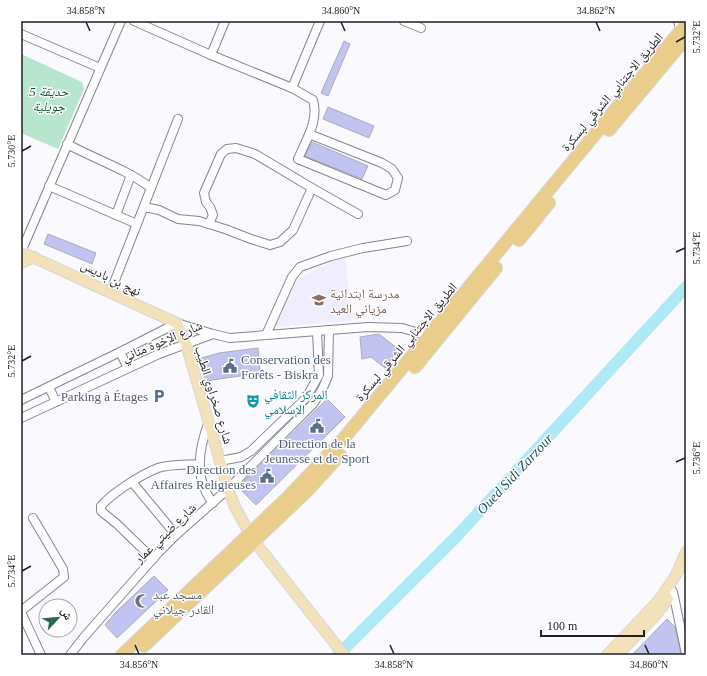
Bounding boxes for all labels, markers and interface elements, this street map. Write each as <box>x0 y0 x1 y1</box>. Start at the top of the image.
text: 34.858°N <box>67 5 105 16</box>
text: 34.860°N <box>322 5 360 16</box>
text: 34.862°N <box>577 5 615 16</box>
text: 5.732°E <box>691 21 702 53</box>
street label: الطريق الاجتنابي الشرقي لبسكرة <box>558 30 668 156</box>
park label: حديقة 5 جويلية <box>29 84 70 114</box>
text: 5.730°E <box>6 135 17 167</box>
text: 5.734°E <box>691 232 702 264</box>
street label: نهج بن باديس <box>78 257 143 301</box>
street label: الطريق الاجتنابي الشرقي لبسكرة <box>352 280 462 406</box>
place label: مدرسة ابتدائية مزياني العيد <box>330 286 400 319</box>
school or university icon: مدرسة ابتدائية مزياني العيد <box>311 292 327 308</box>
street label: شارع الإخوة مناني <box>119 317 206 368</box>
street label: شارع صخراوي الطيب <box>189 344 236 447</box>
text: 5.732°E <box>6 345 17 377</box>
place label: Conservation des Forêts - Biskra <box>241 352 331 382</box>
public building icon: Conservation des Forêts - Biskra <box>222 358 238 374</box>
place label: المركز الثقافي الإسلامي <box>264 387 328 420</box>
parking icon: Parking à Étages <box>151 388 167 404</box>
place label: Parking à Étages <box>61 389 148 404</box>
theatre icon: المركز الثقافي الإسلامي <box>245 393 261 409</box>
public building icon: Direction de la Jeunesse et de Sport <box>309 418 325 434</box>
water label: Oued Sidi Zarzour <box>474 430 556 517</box>
place label: Direction de la Jeunesse et de Sport <box>264 436 370 466</box>
text: 5.736°E <box>691 442 702 474</box>
place label: Direction des Affaires Religieuses <box>150 462 256 492</box>
public building icon: Direction des Affaires Religieuses <box>259 468 275 484</box>
street label: شارع ضيتي عمار <box>130 500 201 569</box>
text: 5.734°E <box>6 555 17 587</box>
place label: مسجد عبد القادر جيلاني <box>153 587 214 620</box>
mosque icon: مسجد عبد القادر جيلاني <box>134 593 150 609</box>
north arrow <box>38 598 78 638</box>
text: ش <box>57 606 75 623</box>
scale bar <box>541 612 644 638</box>
text: 100 m <box>547 619 578 633</box>
text: 34.856°N <box>120 659 158 670</box>
text: 34.858°N <box>375 659 413 670</box>
text: 34.860°N <box>630 659 668 670</box>

